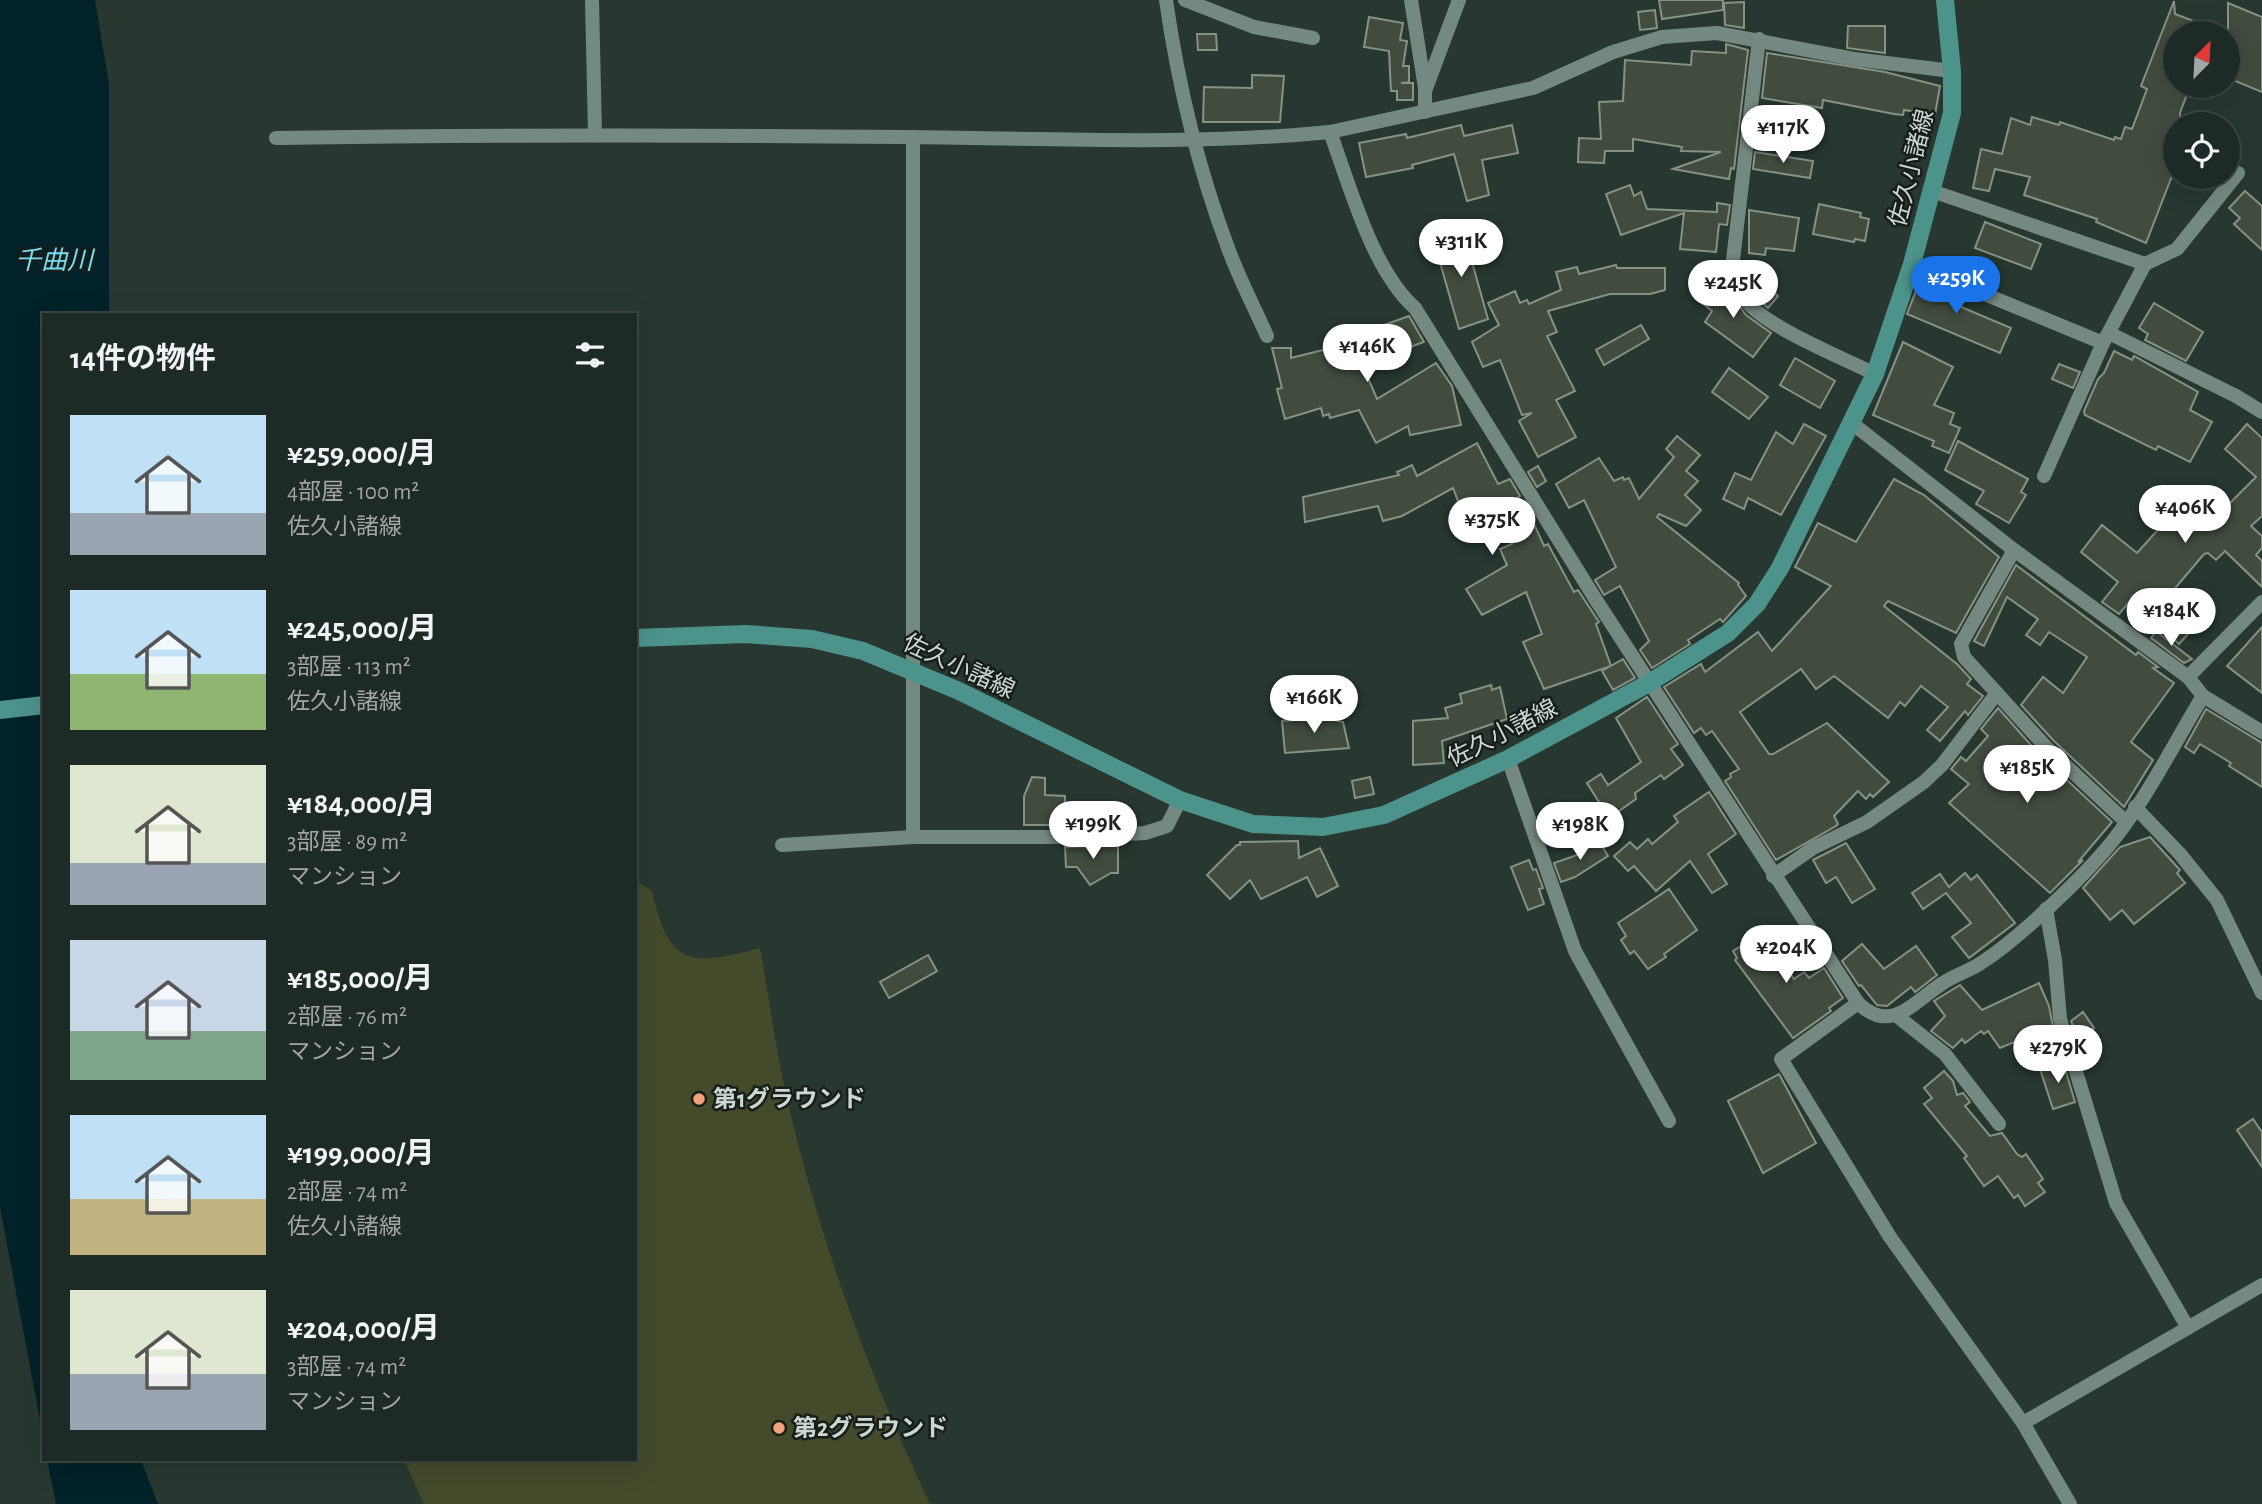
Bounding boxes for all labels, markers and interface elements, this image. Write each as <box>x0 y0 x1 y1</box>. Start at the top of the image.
north arrow <box>2163 21 2240 98</box>
map controls <box>2163 21 2240 189</box>
pin: ¥117K <box>1734 106 1832 165</box>
street label: 佐久小諸線 <box>1884 107 1938 229</box>
button: locate <box>2163 112 2240 189</box>
text: ¥117K <box>1757 116 1809 139</box>
pin: ¥311K <box>1412 219 1510 279</box>
text: ¥311K <box>1435 230 1487 253</box>
water label: 千曲川 <box>15 247 96 274</box>
pin: ¥259K <box>1907 256 2005 316</box>
pin: ¥245K <box>1684 260 1782 320</box>
text: ¥259K <box>1927 267 1985 290</box>
text: ¥245K <box>1704 271 1762 294</box>
pin: ¥146K <box>1318 324 1416 384</box>
text: ¥146K <box>1339 335 1395 358</box>
icon: filters <box>571 336 609 374</box>
text: 14件の物件 <box>70 344 216 374</box>
text: ¥259,000/月 <box>287 439 437 469</box>
icon: home <box>126 443 210 527</box>
text: 4部屋 · 100 m² <box>287 481 419 504</box>
pin: ¥406K <box>2136 486 2234 545</box>
text: ¥406K <box>2155 496 2215 519</box>
pin: ¥375K <box>1443 498 1541 557</box>
text: ¥375K <box>1464 508 1520 531</box>
text: 佐久小諸線 <box>287 516 402 539</box>
pin: ¥184K <box>2122 588 2220 648</box>
text: ¥184K <box>2143 599 2199 622</box>
text: ¥245,000/月 <box>287 614 437 644</box>
icon: home <box>126 618 210 702</box>
street label: 佐久小諸線 <box>899 629 1019 703</box>
text: 3部屋 · 113 m² <box>287 656 411 679</box>
pin: ¥166K <box>1265 676 1363 735</box>
text: ¥166K <box>1286 686 1342 709</box>
text: 佐久小諸線 <box>287 691 402 714</box>
street label: 佐久小諸線 <box>1443 694 1561 772</box>
pin: ¥185K <box>1978 746 2076 805</box>
text: ¥185K <box>1999 756 2055 779</box>
text: ¥184,000/月 <box>287 789 436 819</box>
icon: home <box>126 793 210 877</box>
pin: ¥199K <box>1044 802 1142 861</box>
pin: ¥198K <box>1531 802 1629 862</box>
text: ¥199K <box>1065 812 1121 835</box>
text: ¥198K <box>1552 813 1608 836</box>
text: 3部屋 · 89 m² <box>287 831 407 854</box>
text: マンション <box>287 866 402 889</box>
pin: ¥204K <box>1737 926 1835 985</box>
text: ¥204K <box>1756 936 1816 959</box>
text: ¥185,000/月 <box>287 964 434 994</box>
icon: home <box>126 968 210 1052</box>
text: 2部屋 · 76 m² <box>287 1006 407 1029</box>
pin: ¥279K <box>2009 1026 2107 1085</box>
text: ¥279K <box>2029 1036 2087 1059</box>
text: マンション <box>287 1041 402 1064</box>
place label: 第1グラウンド <box>713 1086 866 1112</box>
marker: 第1グラウンド <box>691 1091 707 1107</box>
text: ¥199,000/月 <box>287 1139 435 1169</box>
icon: home <box>126 1143 210 1227</box>
text: 2部屋 · 74 m² <box>287 1181 407 1204</box>
text: 佐久小諸線 <box>287 1216 402 1239</box>
text: ¥204,000/月 <box>287 1314 440 1344</box>
icon: home <box>126 1318 210 1402</box>
text: 3部屋 · 74 m² <box>287 1356 406 1379</box>
text: マンション <box>287 1391 402 1414</box>
place label: 第2グラウンド <box>793 1415 948 1441</box>
marker: 第2グラウンド <box>771 1420 787 1436</box>

